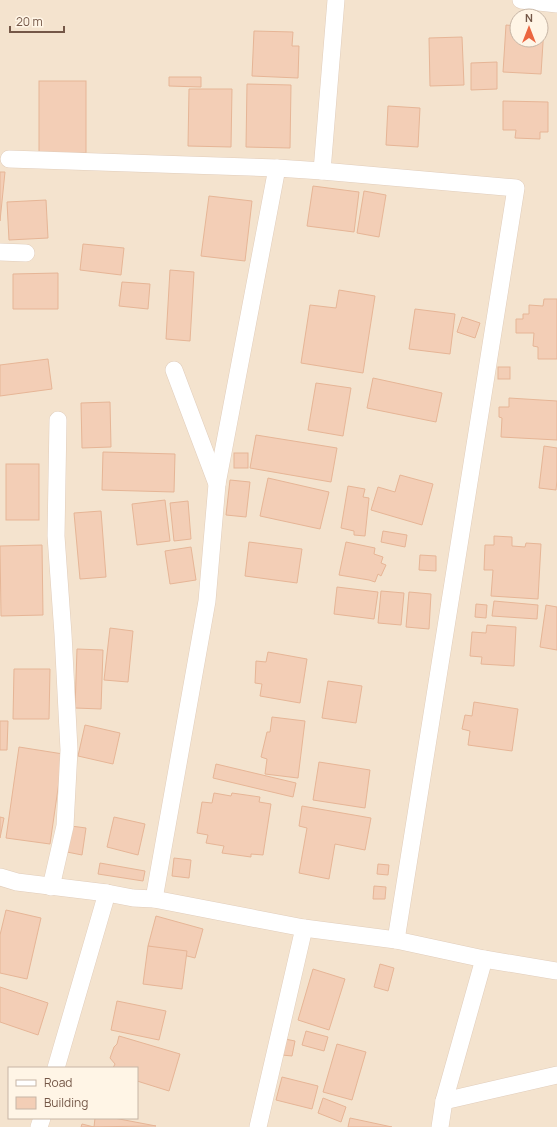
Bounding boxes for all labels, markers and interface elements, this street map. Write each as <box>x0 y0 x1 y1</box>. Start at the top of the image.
scale bar <box>10 8 64 34</box>
north arrow <box>509 8 549 48</box>
text: N <box>525 10 533 25</box>
text: 20 m <box>16 13 43 30</box>
legend <box>8 1067 138 1119</box>
text: Road <box>44 1074 72 1091</box>
text: Building <box>44 1094 88 1111</box>

